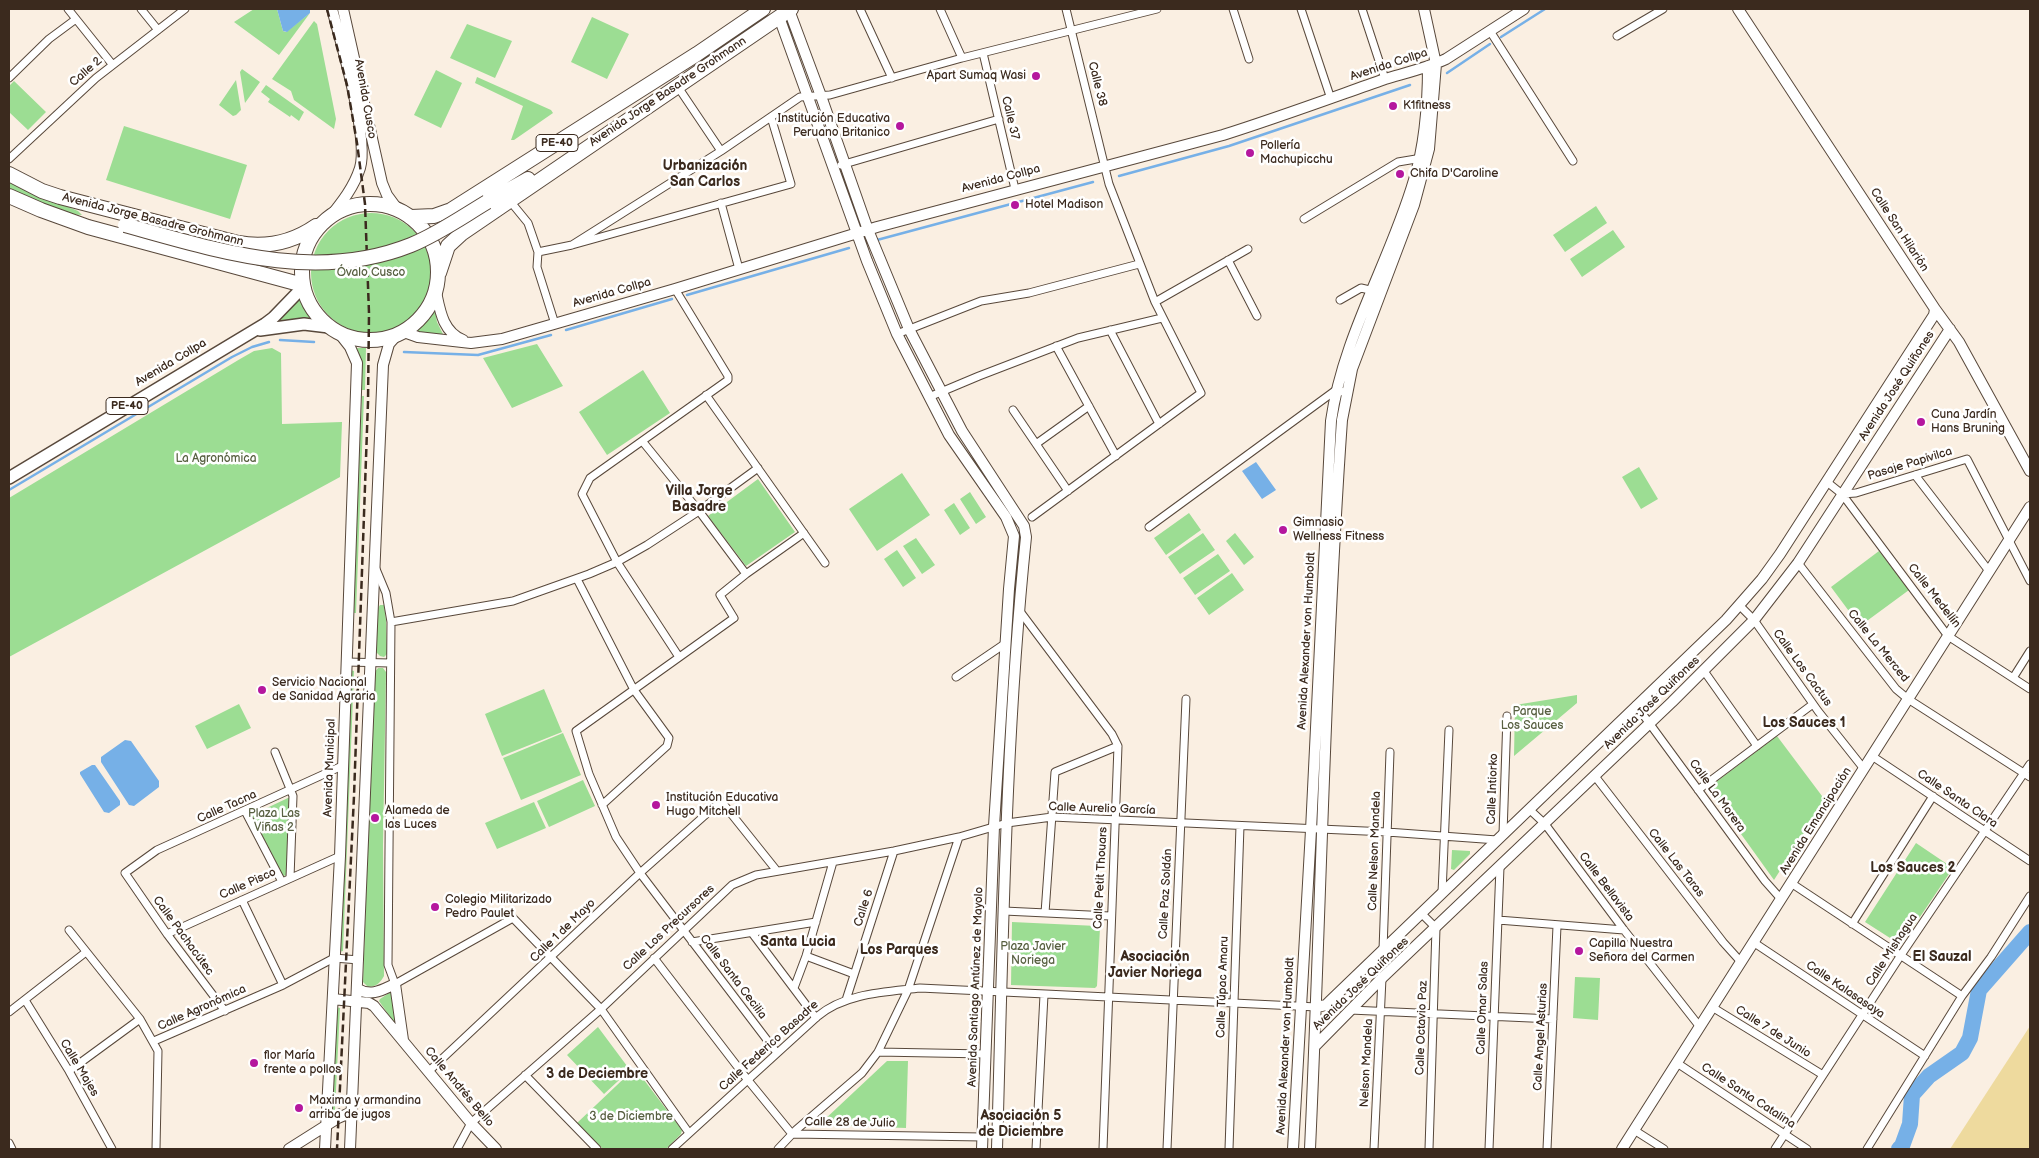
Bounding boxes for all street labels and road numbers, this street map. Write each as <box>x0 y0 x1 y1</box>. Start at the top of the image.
street label: Avenida Jorge Basadre Grohmann <box>587 34 749 150</box>
street label: Avenida Collpa <box>1348 46 1430 84</box>
street label: Calle 2 <box>67 54 105 90</box>
street label: Avenida Cusco <box>351 58 379 140</box>
street label: Calle 38 <box>1085 60 1109 108</box>
street label: Calle 37 <box>998 95 1022 141</box>
road number: PE-40 <box>536 134 578 152</box>
street label: Avenida Collpa <box>960 162 1042 196</box>
street label: Calle San Hilarión <box>1867 186 1931 274</box>
street label: Avenida Jorge Basadre Grohmann <box>61 190 245 250</box>
street label: Avenida Collpa <box>571 275 653 311</box>
street label: Avenida José Quiñones <box>1856 329 1938 443</box>
street label: Avenida Collpa <box>133 336 209 390</box>
road number: PE-40 <box>106 398 148 414</box>
street label: Pasaje Papivilca <box>1866 444 1954 484</box>
street label: Avenida Alexander von Humboldt <box>1295 552 1319 730</box>
street label: Calle Medellín <box>1905 561 1963 631</box>
street label: Calle La Merced <box>1844 607 1912 685</box>
street label: Calle Los Cactus <box>1769 627 1835 709</box>
street label: Avenida José Quiñones <box>1601 653 1703 753</box>
street label: Avenida Municipal <box>321 719 339 817</box>
street label: Calle Intiorko <box>1485 753 1501 825</box>
street label: Calle La Morera <box>1686 757 1748 835</box>
street label: Avenida Emancipación <box>1777 765 1855 877</box>
street label: Calle Santa Clara <box>1914 767 2000 831</box>
street label: Calle Tacna <box>195 787 259 827</box>
street label: Calle Nelson Mandela <box>1366 791 1384 911</box>
street label: Calle Aurelio García <box>1048 800 1156 818</box>
street label: Calle Petit Thouars <box>1091 826 1111 930</box>
street label: Calle Las Taras <box>1645 826 1707 900</box>
street label: Calle Paz Soldán <box>1156 848 1176 940</box>
street label: Calle Bellavista <box>1575 850 1637 924</box>
street label: Calle Pisco <box>217 865 279 903</box>
street label: Calle Los Precursores <box>620 882 718 974</box>
street label: Avenida Santiago Antúnez de Mayolo <box>965 887 987 1087</box>
street label: Calle 6 <box>851 888 877 928</box>
street label: Calle Pachacútec <box>149 894 217 978</box>
street label: Calle 1 de Mayo <box>527 896 599 966</box>
street label: Calle Mishagua <box>1863 911 1921 989</box>
street label: Calle Santa Cecilia <box>696 932 770 1022</box>
street label: Avenida José Quiñones <box>1310 934 1412 1034</box>
street label: Calle Túpac Amaru <box>1214 936 1232 1038</box>
street label: Avenida Alexander von Humboldt <box>1274 957 1298 1135</box>
street label: Calle Kalasasaya <box>1803 958 1887 1022</box>
street label: Calle Omar Salas <box>1474 961 1492 1055</box>
street label: Calle Octavio Paz <box>1413 980 1431 1076</box>
street label: Calle Agronómica <box>156 982 248 1034</box>
street label: Calle Angel Asturias <box>1531 983 1551 1091</box>
street label: Calle Federico Basadre <box>717 998 821 1094</box>
street label: Calle 7 de Junio <box>1732 1003 1814 1061</box>
street label: Nelson Mandela <box>1357 1018 1377 1108</box>
street label: Calle Majes <box>56 1037 102 1099</box>
street label: Calle Andrés Bello <box>421 1044 497 1130</box>
street label: Calle Santa Catalina <box>1698 1060 1798 1132</box>
street label: Calle 28 de Julio <box>805 1115 895 1131</box>

